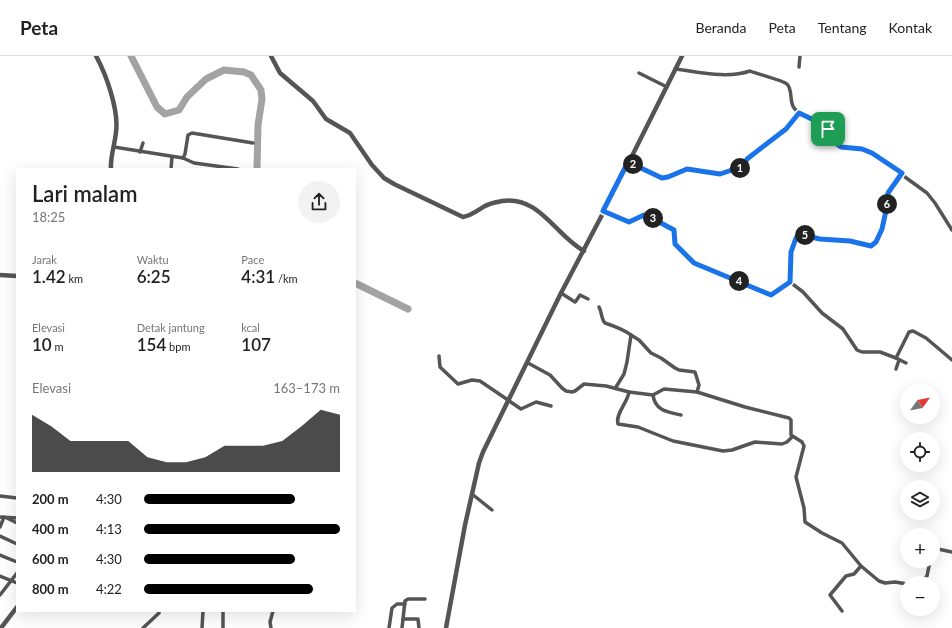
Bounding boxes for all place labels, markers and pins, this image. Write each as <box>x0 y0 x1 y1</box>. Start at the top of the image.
pin <box>811 112 845 146</box>
pin: 2 <box>623 154 643 174</box>
pin: 1 <box>730 158 750 178</box>
pin: 6 <box>877 194 897 214</box>
pin: 3 <box>643 208 663 228</box>
pin: 5 <box>795 225 815 245</box>
pin: 4 <box>729 271 749 291</box>

